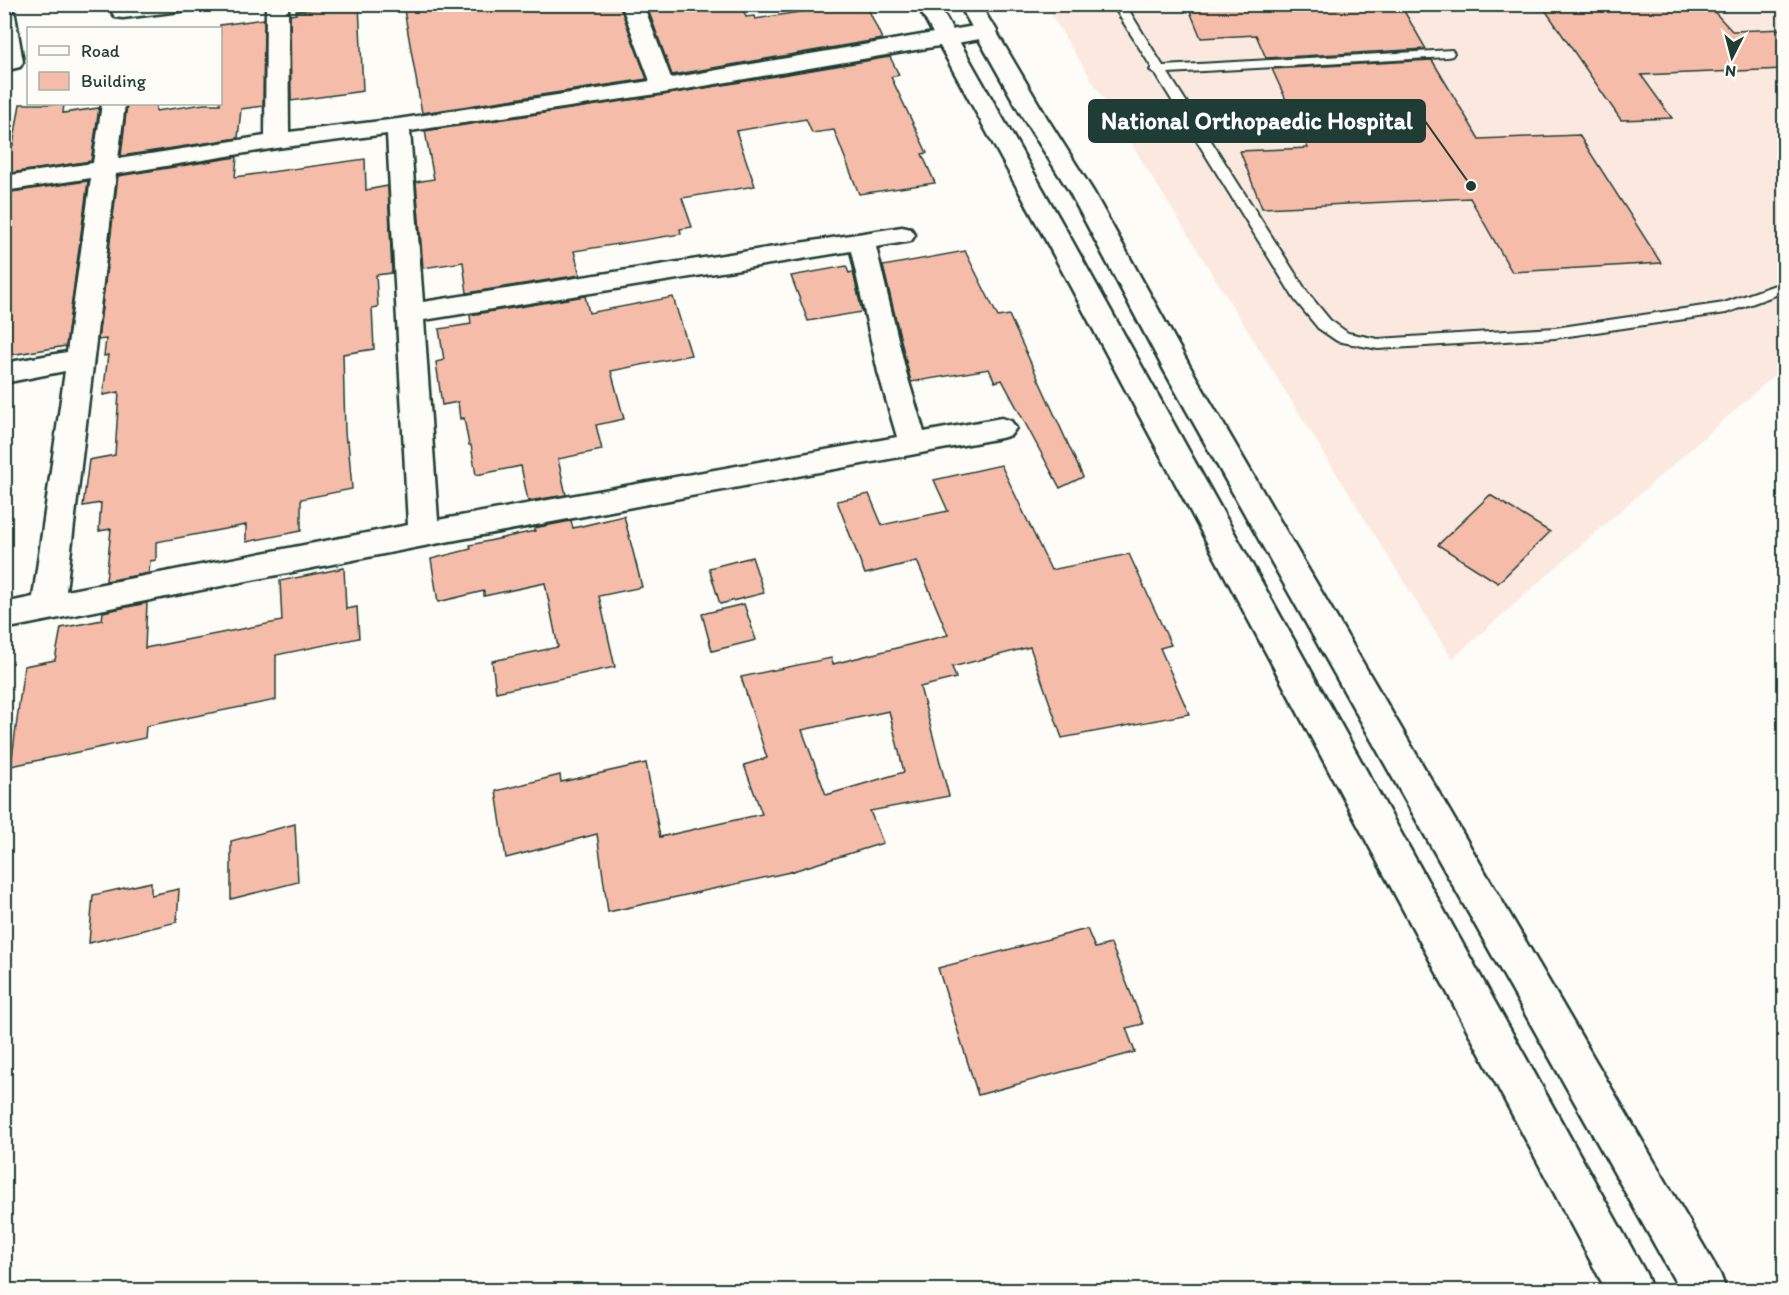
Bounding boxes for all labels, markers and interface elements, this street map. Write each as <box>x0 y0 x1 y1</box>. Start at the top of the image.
legend <box>27 27 222 105</box>
north arrow <box>1702 27 1762 87</box>
text: Road <box>81 40 120 62</box>
text: N <box>1724 61 1737 81</box>
text: Building <box>81 70 147 92</box>
callout: National Orthopaedic Hospital <box>1089 100 1425 142</box>
text: National Orthopaedic Hospital <box>1101 106 1413 136</box>

